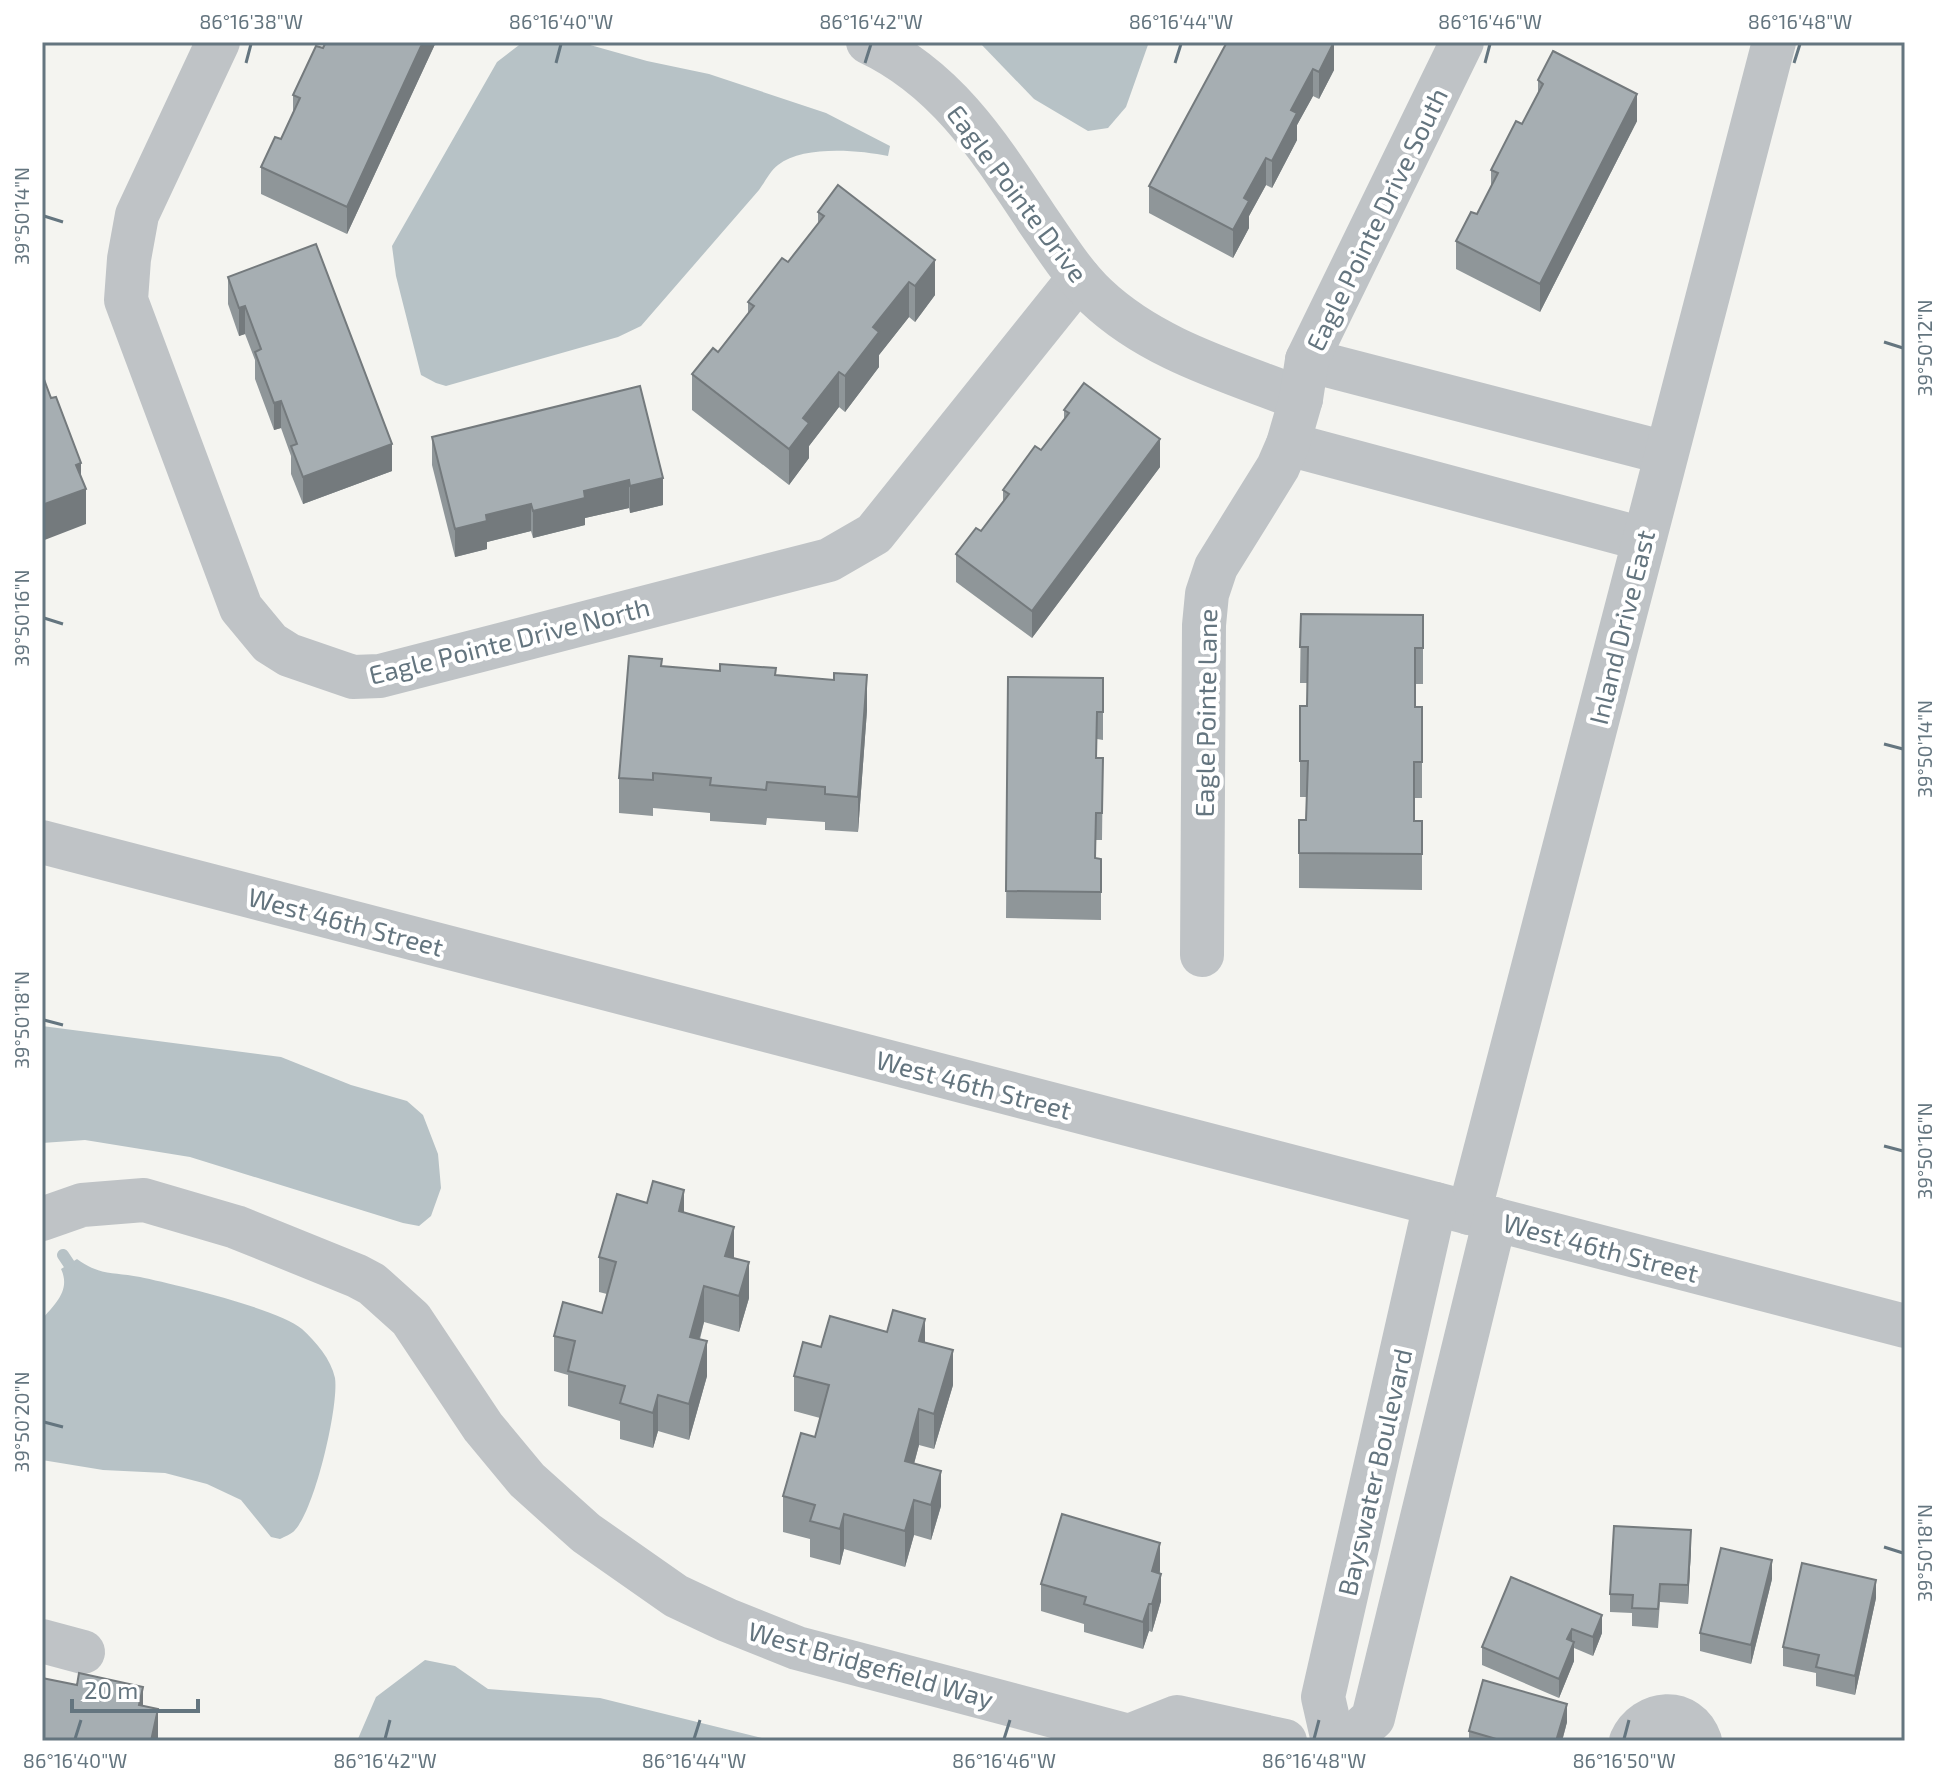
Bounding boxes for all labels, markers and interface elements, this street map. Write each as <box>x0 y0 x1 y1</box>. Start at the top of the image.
text: 86°16'38"W <box>199 9 303 33</box>
text: 86°16'40"W <box>509 9 613 33</box>
text: 86°16'42"W <box>819 9 923 33</box>
text: 86°16'44"W <box>1129 9 1233 33</box>
text: 86°16'46"W <box>1438 9 1542 33</box>
text: 86°16'48"W <box>1748 9 1852 33</box>
street label: Eagle Pointe Drive South <box>1299 82 1453 356</box>
street label: Eagle Pointe Drive <box>941 98 1095 288</box>
text: 39°50'14"N <box>9 167 33 265</box>
text: 39°50'12"N <box>1912 299 1936 397</box>
street label: Inland Drive East <box>1582 527 1660 727</box>
text: 39°50'16"N <box>9 569 33 667</box>
street label: Eagle Pointe Drive North <box>365 590 653 690</box>
street label: Eagle Pointe Lane <box>1188 608 1222 818</box>
text: 39°50'14"N <box>1912 700 1936 798</box>
street label: West 46th Street <box>245 880 447 962</box>
text: 39°50'18"N <box>9 971 33 1069</box>
street label: West 46th Street <box>873 1043 1075 1125</box>
text: 39°50'16"N <box>1912 1102 1936 1200</box>
street label: West 46th Street <box>1500 1206 1702 1288</box>
street label: Bayswater Boulevard <box>1330 1345 1418 1599</box>
text: 39°50'20"N <box>9 1371 33 1473</box>
text: 39°50'18"N <box>1912 1504 1936 1602</box>
street label: West Bridgefield Way <box>745 1614 997 1714</box>
scale bar <box>72 1663 198 1713</box>
text: 20 m <box>84 1675 138 1704</box>
text: 86°16'40"W <box>23 1748 127 1772</box>
text: 86°16'42"W <box>333 1748 437 1772</box>
text: 86°16'44"W <box>642 1748 746 1772</box>
text: 86°16'46"W <box>952 1748 1056 1772</box>
text: 86°16'48"W <box>1262 1748 1366 1772</box>
text: 86°16'50"W <box>1572 1748 1676 1772</box>

